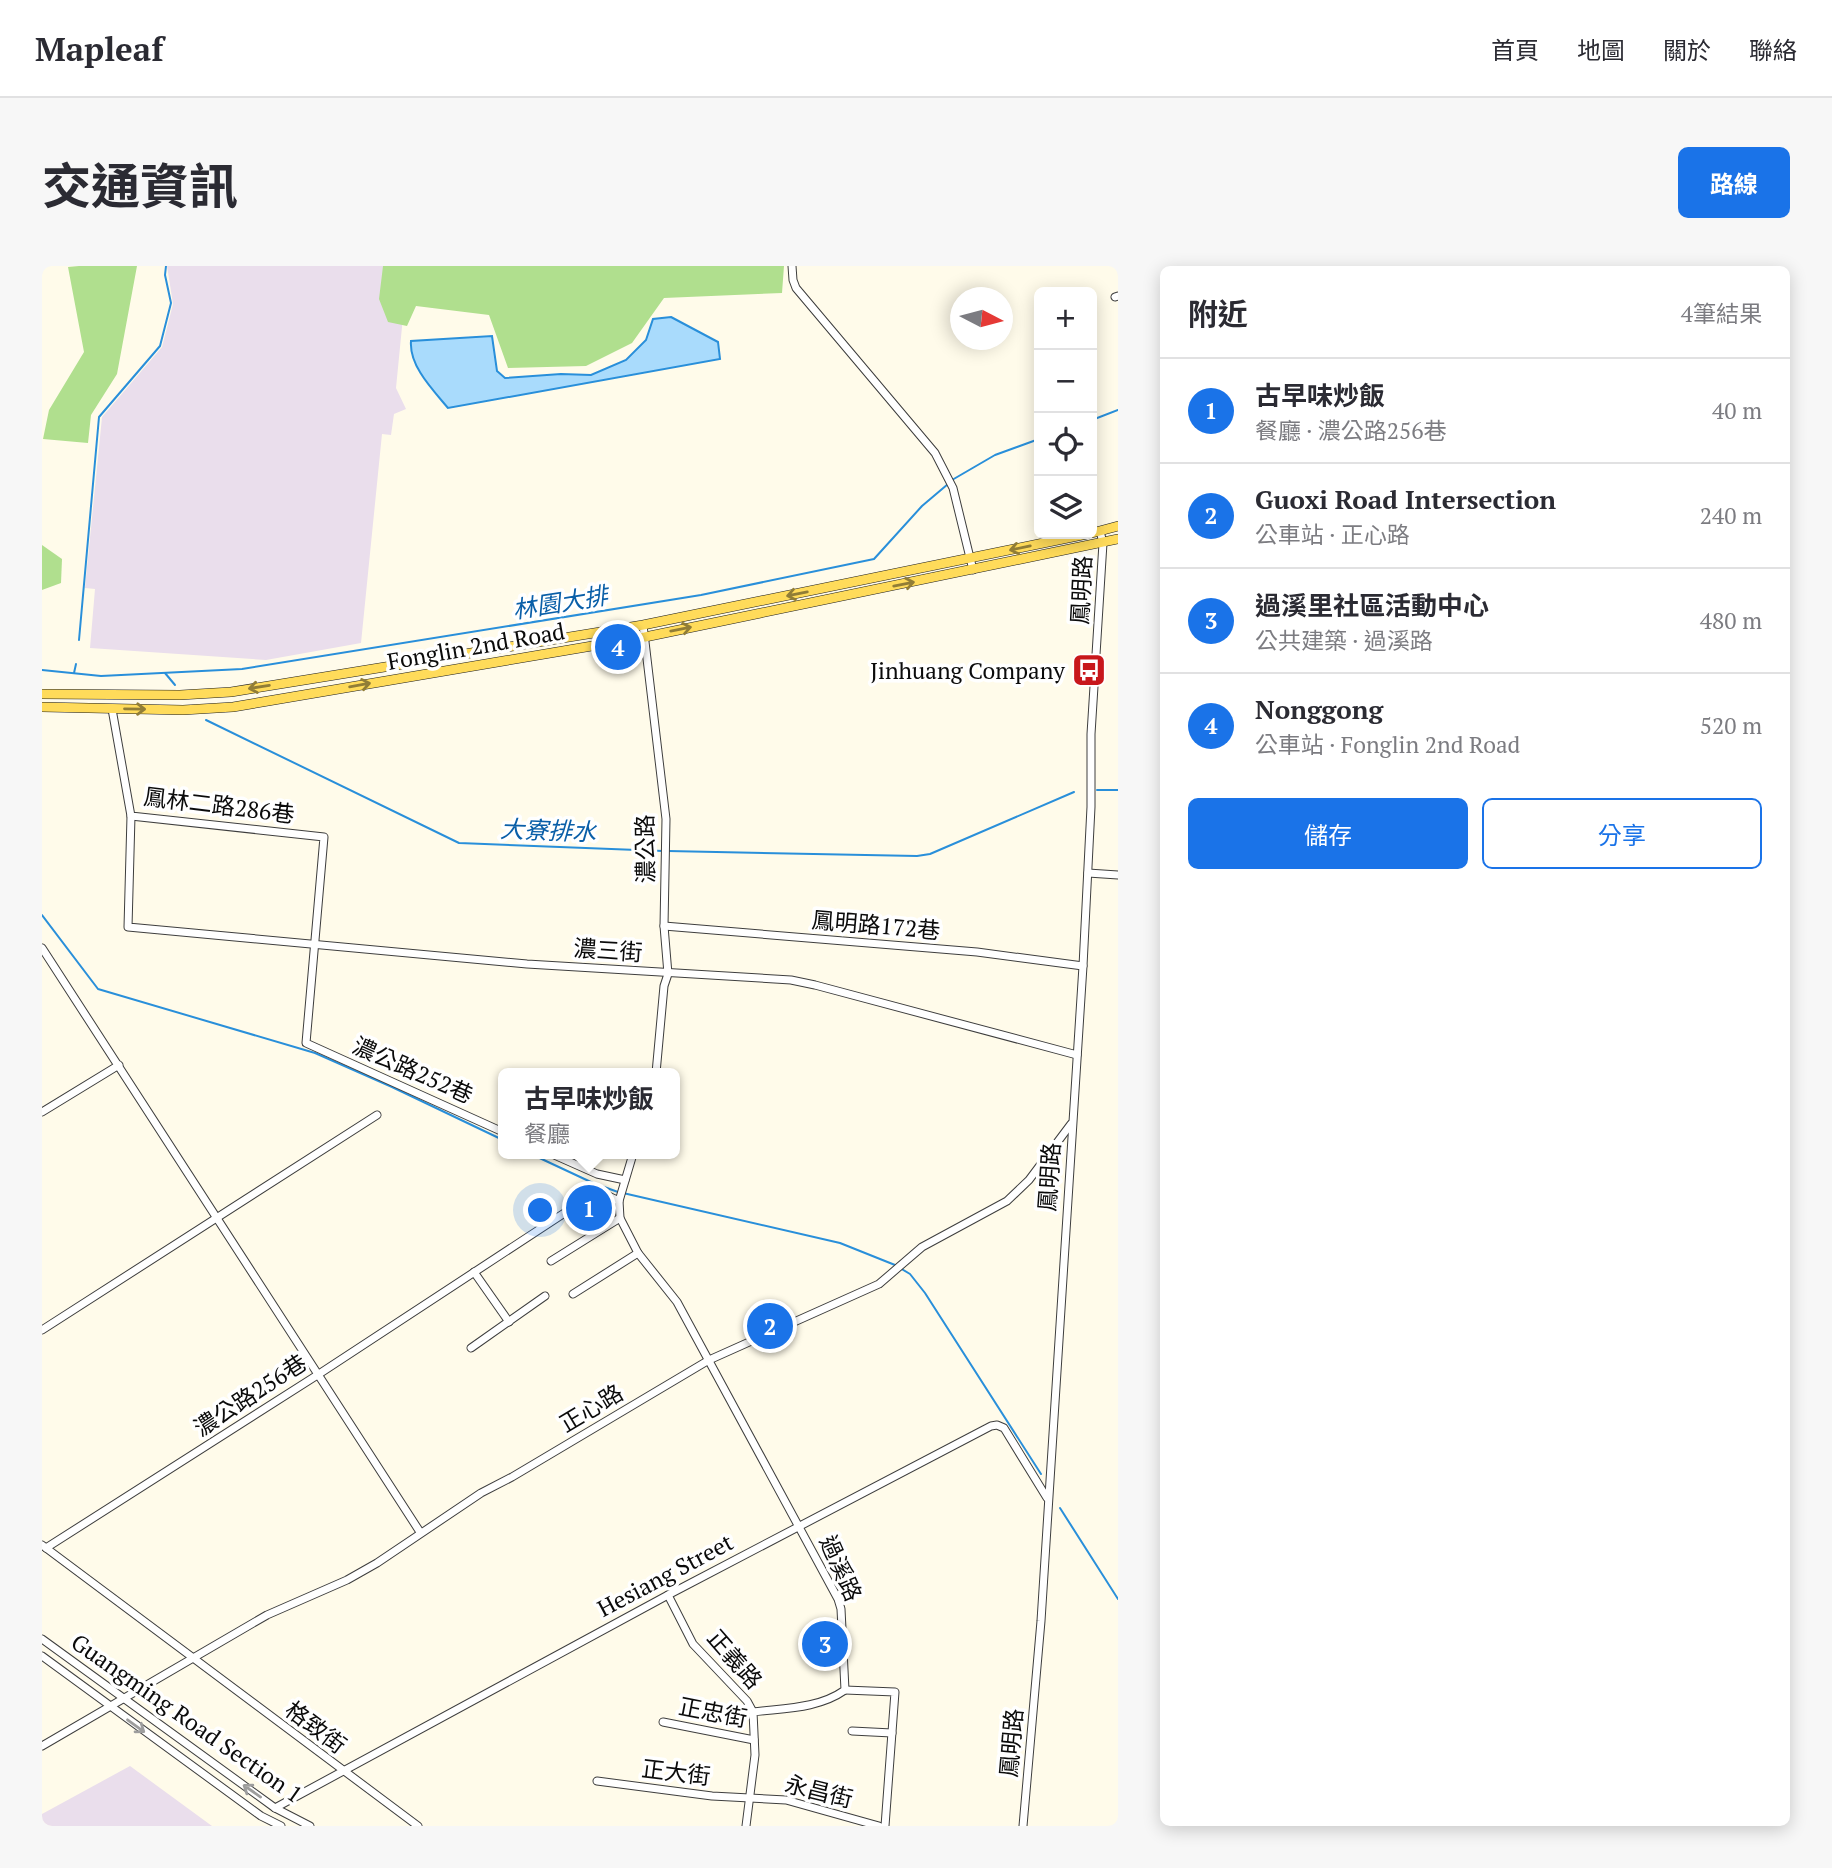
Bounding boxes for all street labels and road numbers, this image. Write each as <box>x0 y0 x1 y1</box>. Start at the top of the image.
street label: 鳳明路 <box>1064 555 1098 625</box>
street label: Fonglin 2nd Road <box>385 615 567 677</box>
street label: 鳳林二路286巷 <box>142 780 296 830</box>
street label: 濃公路 <box>629 814 661 884</box>
street label: 鳳明路172巷 <box>811 904 941 946</box>
street label: 濃三街 <box>573 932 643 968</box>
street label: 濃公路252巷 <box>348 1030 478 1110</box>
street label: 鳳明路 <box>1031 1142 1067 1212</box>
street label: 濃公路256巷 <box>188 1347 312 1443</box>
street label: 正心路 <box>553 1377 629 1439</box>
street label: Hesiang Street <box>592 1526 739 1624</box>
street label: 過溪路 <box>813 1530 869 1606</box>
street label: 正義路 <box>701 1623 769 1695</box>
street label: Guangming Road Section 1 <box>65 1626 309 1810</box>
street label: 正忠街 <box>676 1690 750 1734</box>
street label: 格致街 <box>279 1694 353 1760</box>
street label: 鳳明路 <box>993 1707 1029 1779</box>
street label: 正大街 <box>640 1752 712 1792</box>
street label: 永昌街 <box>782 1768 856 1814</box>

